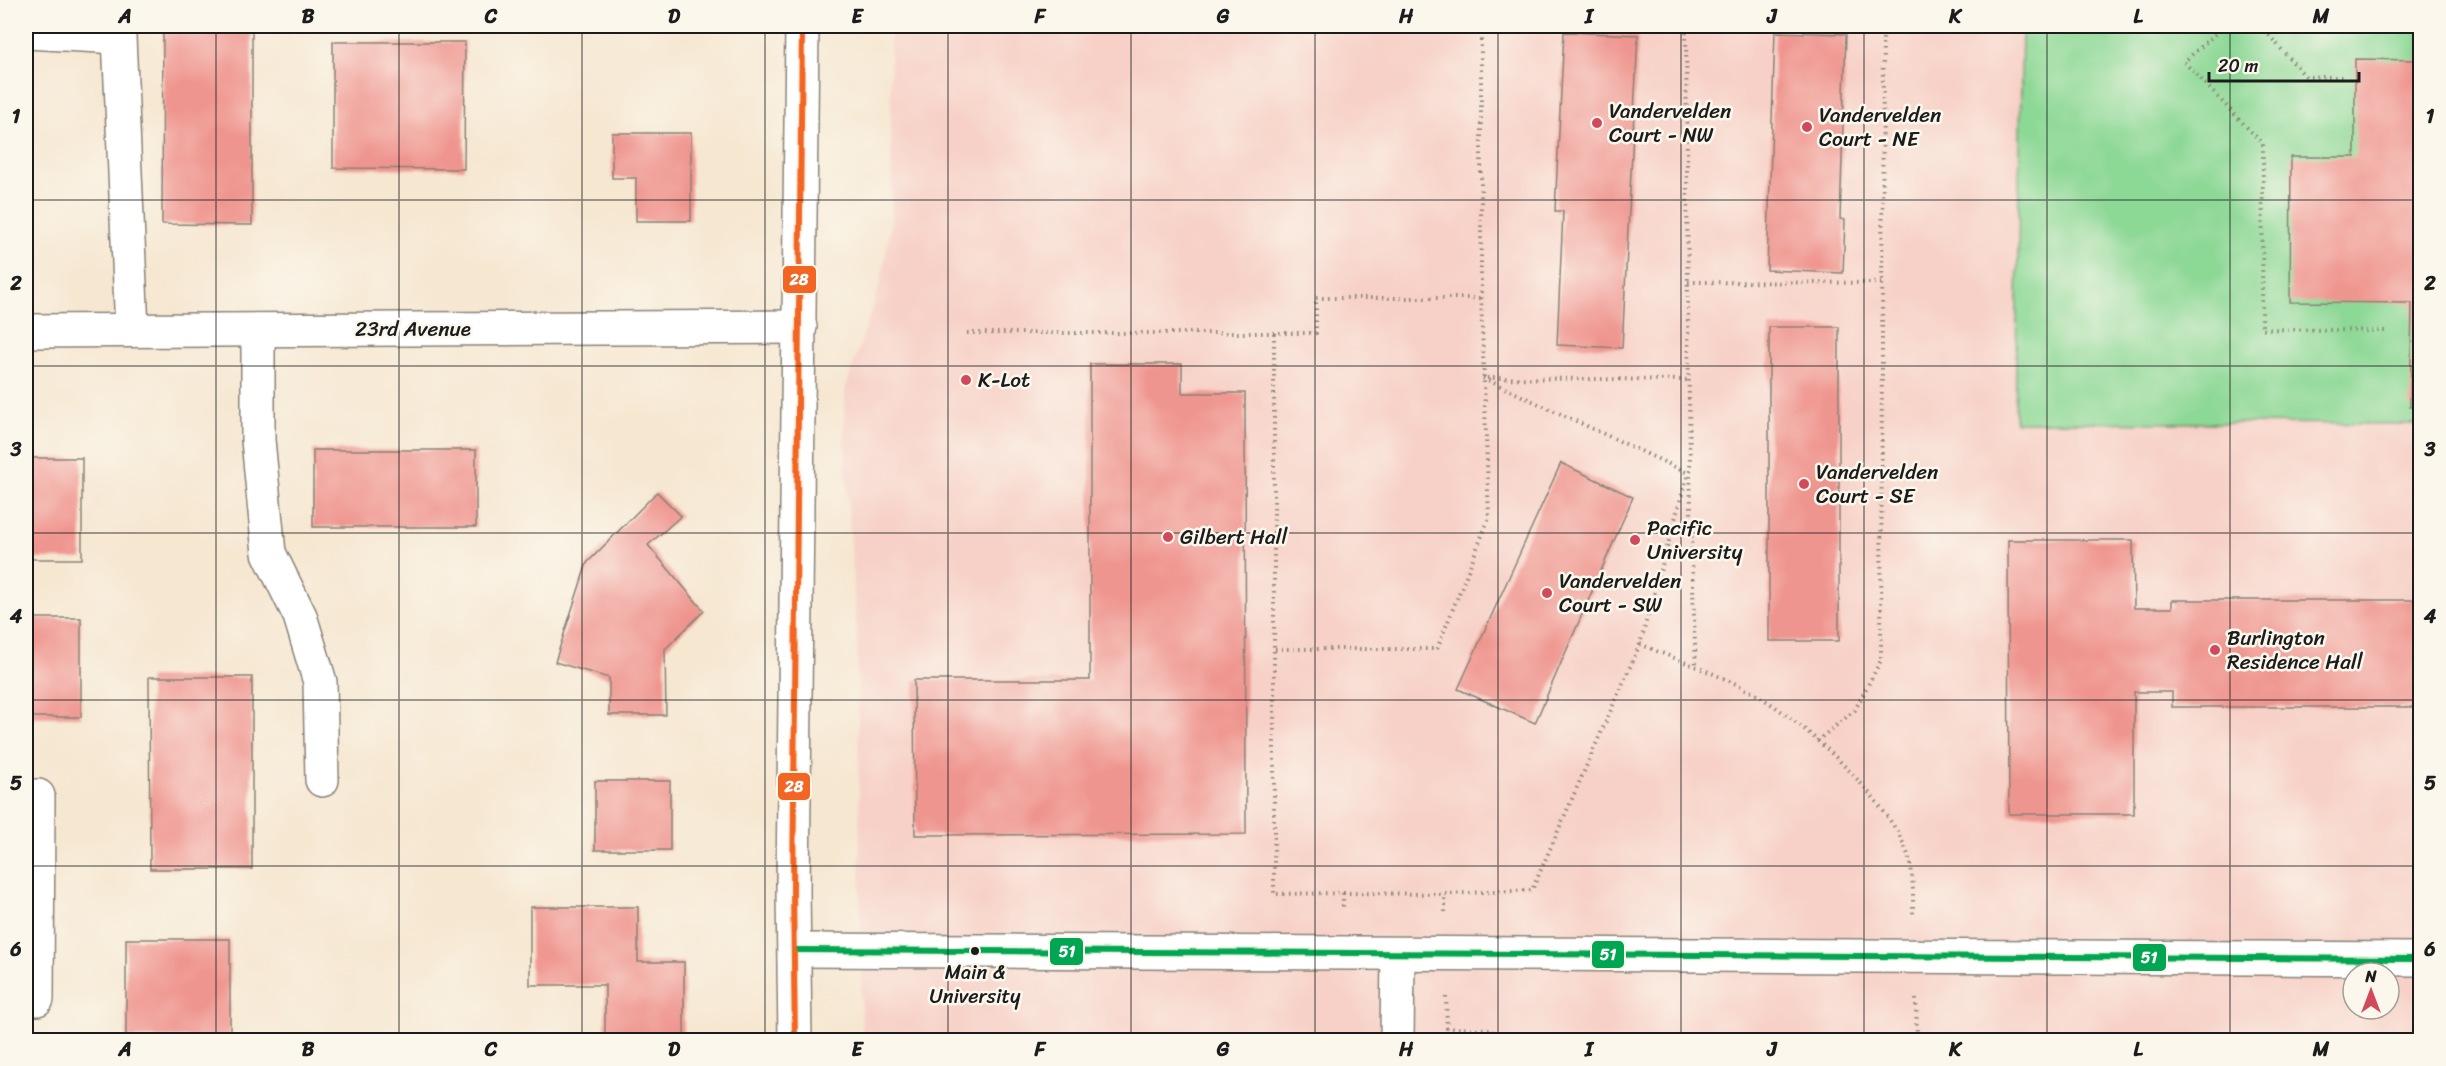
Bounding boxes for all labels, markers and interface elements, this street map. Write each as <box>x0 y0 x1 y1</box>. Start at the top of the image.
text: A <box>117 0 132 34</box>
text: B <box>302 0 315 34</box>
text: C <box>484 0 498 34</box>
text: D <box>668 0 681 34</box>
text: E <box>851 0 864 34</box>
text: F <box>1034 0 1047 34</box>
text: G <box>1216 0 1230 34</box>
text: H <box>1398 0 1414 34</box>
text: I <box>1584 0 1595 34</box>
text: J <box>1766 0 1778 34</box>
text: K <box>1948 0 1963 34</box>
text: L <box>2133 0 2143 34</box>
text: M <box>2312 0 2330 34</box>
scale bar <box>2209 45 2359 83</box>
text: 20 m <box>2218 50 2258 82</box>
place label: Vandervelden Court - NW <box>1609 92 1731 154</box>
place label: Vandervelden Court - NE <box>1819 96 1941 158</box>
text: 1 <box>12 99 21 134</box>
text: 1 <box>2426 99 2435 134</box>
marker: Vandervelden Court - NW <box>1590 116 1604 130</box>
marker: Vandervelden Court - NE <box>1800 120 1814 134</box>
line badge: 28 <box>782 265 817 294</box>
text: 28 <box>789 265 809 294</box>
text: 2 <box>9 266 22 301</box>
text: 2 <box>2423 266 2436 301</box>
street label: 23rd Avenue <box>355 310 471 348</box>
place label: K-Lot <box>978 361 1030 399</box>
marker: K-Lot <box>959 373 973 387</box>
text: 3 <box>10 432 22 467</box>
text: 3 <box>2424 432 2436 467</box>
place label: Vandervelden Court - SE <box>1816 453 1938 515</box>
marker: Vandervelden Court - SE <box>1797 477 1811 491</box>
place label: Pacific University <box>1647 509 1743 571</box>
place label: Gilbert Hall <box>1180 518 1289 556</box>
marker: Gilbert Hall <box>1161 530 1175 544</box>
marker: Pacific University <box>1628 533 1642 547</box>
place label: Vandervelden Court - SW <box>1559 562 1681 624</box>
marker: Vandervelden Court - SW <box>1540 586 1554 600</box>
text: 4 <box>9 599 23 634</box>
text: 4 <box>2423 599 2437 634</box>
place label: Burlington Residence Hall <box>2227 619 2364 681</box>
marker: Burlington Residence Hall <box>2208 643 2222 657</box>
text: 5 <box>10 766 22 801</box>
text: 5 <box>2424 766 2436 801</box>
line badge: 28 <box>777 772 811 801</box>
text: 28 <box>784 772 804 801</box>
text: 6 <box>9 932 22 967</box>
text: 6 <box>2423 932 2436 967</box>
line badge: 51 <box>1049 937 1084 966</box>
text: 51 <box>1059 937 1075 966</box>
line badge: 51 <box>1591 940 1625 969</box>
text: 51 <box>1600 940 1616 969</box>
line badge: 51 <box>2132 943 2167 972</box>
text: 51 <box>2141 943 2157 972</box>
marker: Main & University <box>969 945 981 957</box>
place label: Main & University <box>929 955 1021 1014</box>
north arrow <box>2341 961 2401 1021</box>
text: N <box>2364 962 2377 991</box>
text: A <box>117 1032 132 1066</box>
text: B <box>302 1032 315 1066</box>
text: C <box>484 1032 498 1066</box>
text: D <box>668 1032 681 1066</box>
text: E <box>851 1032 864 1066</box>
text: F <box>1034 1032 1047 1066</box>
text: G <box>1216 1032 1230 1066</box>
text: H <box>1398 1032 1414 1066</box>
text: I <box>1584 1032 1595 1066</box>
text: J <box>1766 1032 1778 1066</box>
text: K <box>1948 1032 1963 1066</box>
text: L <box>2133 1032 2143 1066</box>
text: M <box>2312 1032 2330 1066</box>

